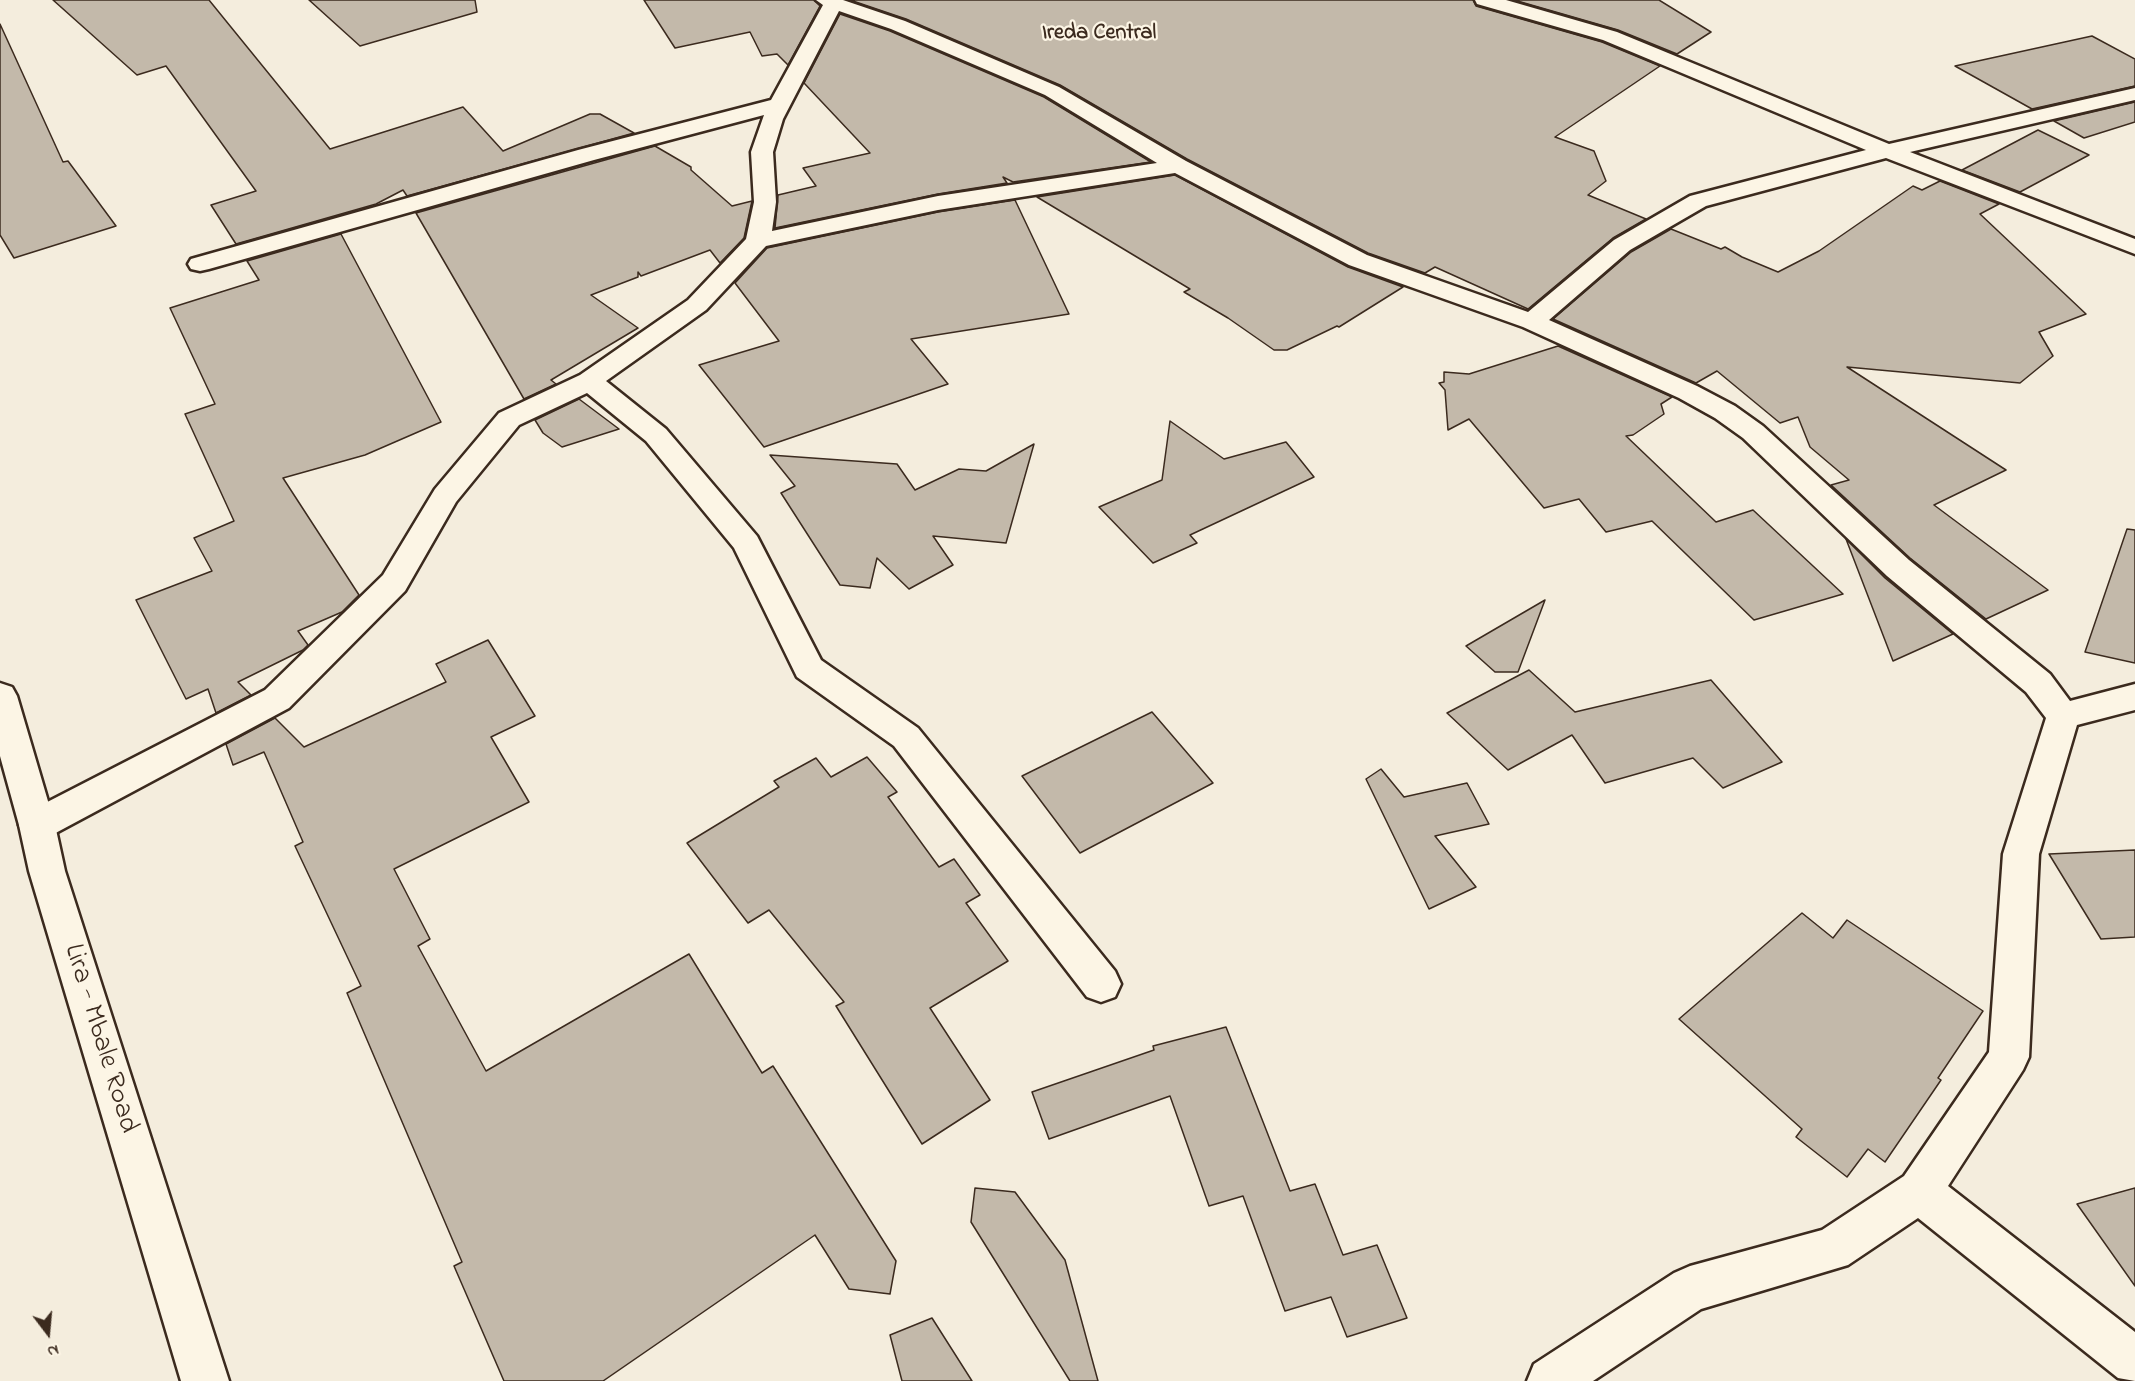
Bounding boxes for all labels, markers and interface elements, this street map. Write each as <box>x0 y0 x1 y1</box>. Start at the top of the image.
district label: Ireda Central <box>1042 21 1156 47</box>
street label: Lira - Mbale Road <box>54 940 144 1138</box>
north arrow <box>18 1303 78 1363</box>
text: N <box>44 1337 61 1363</box>

